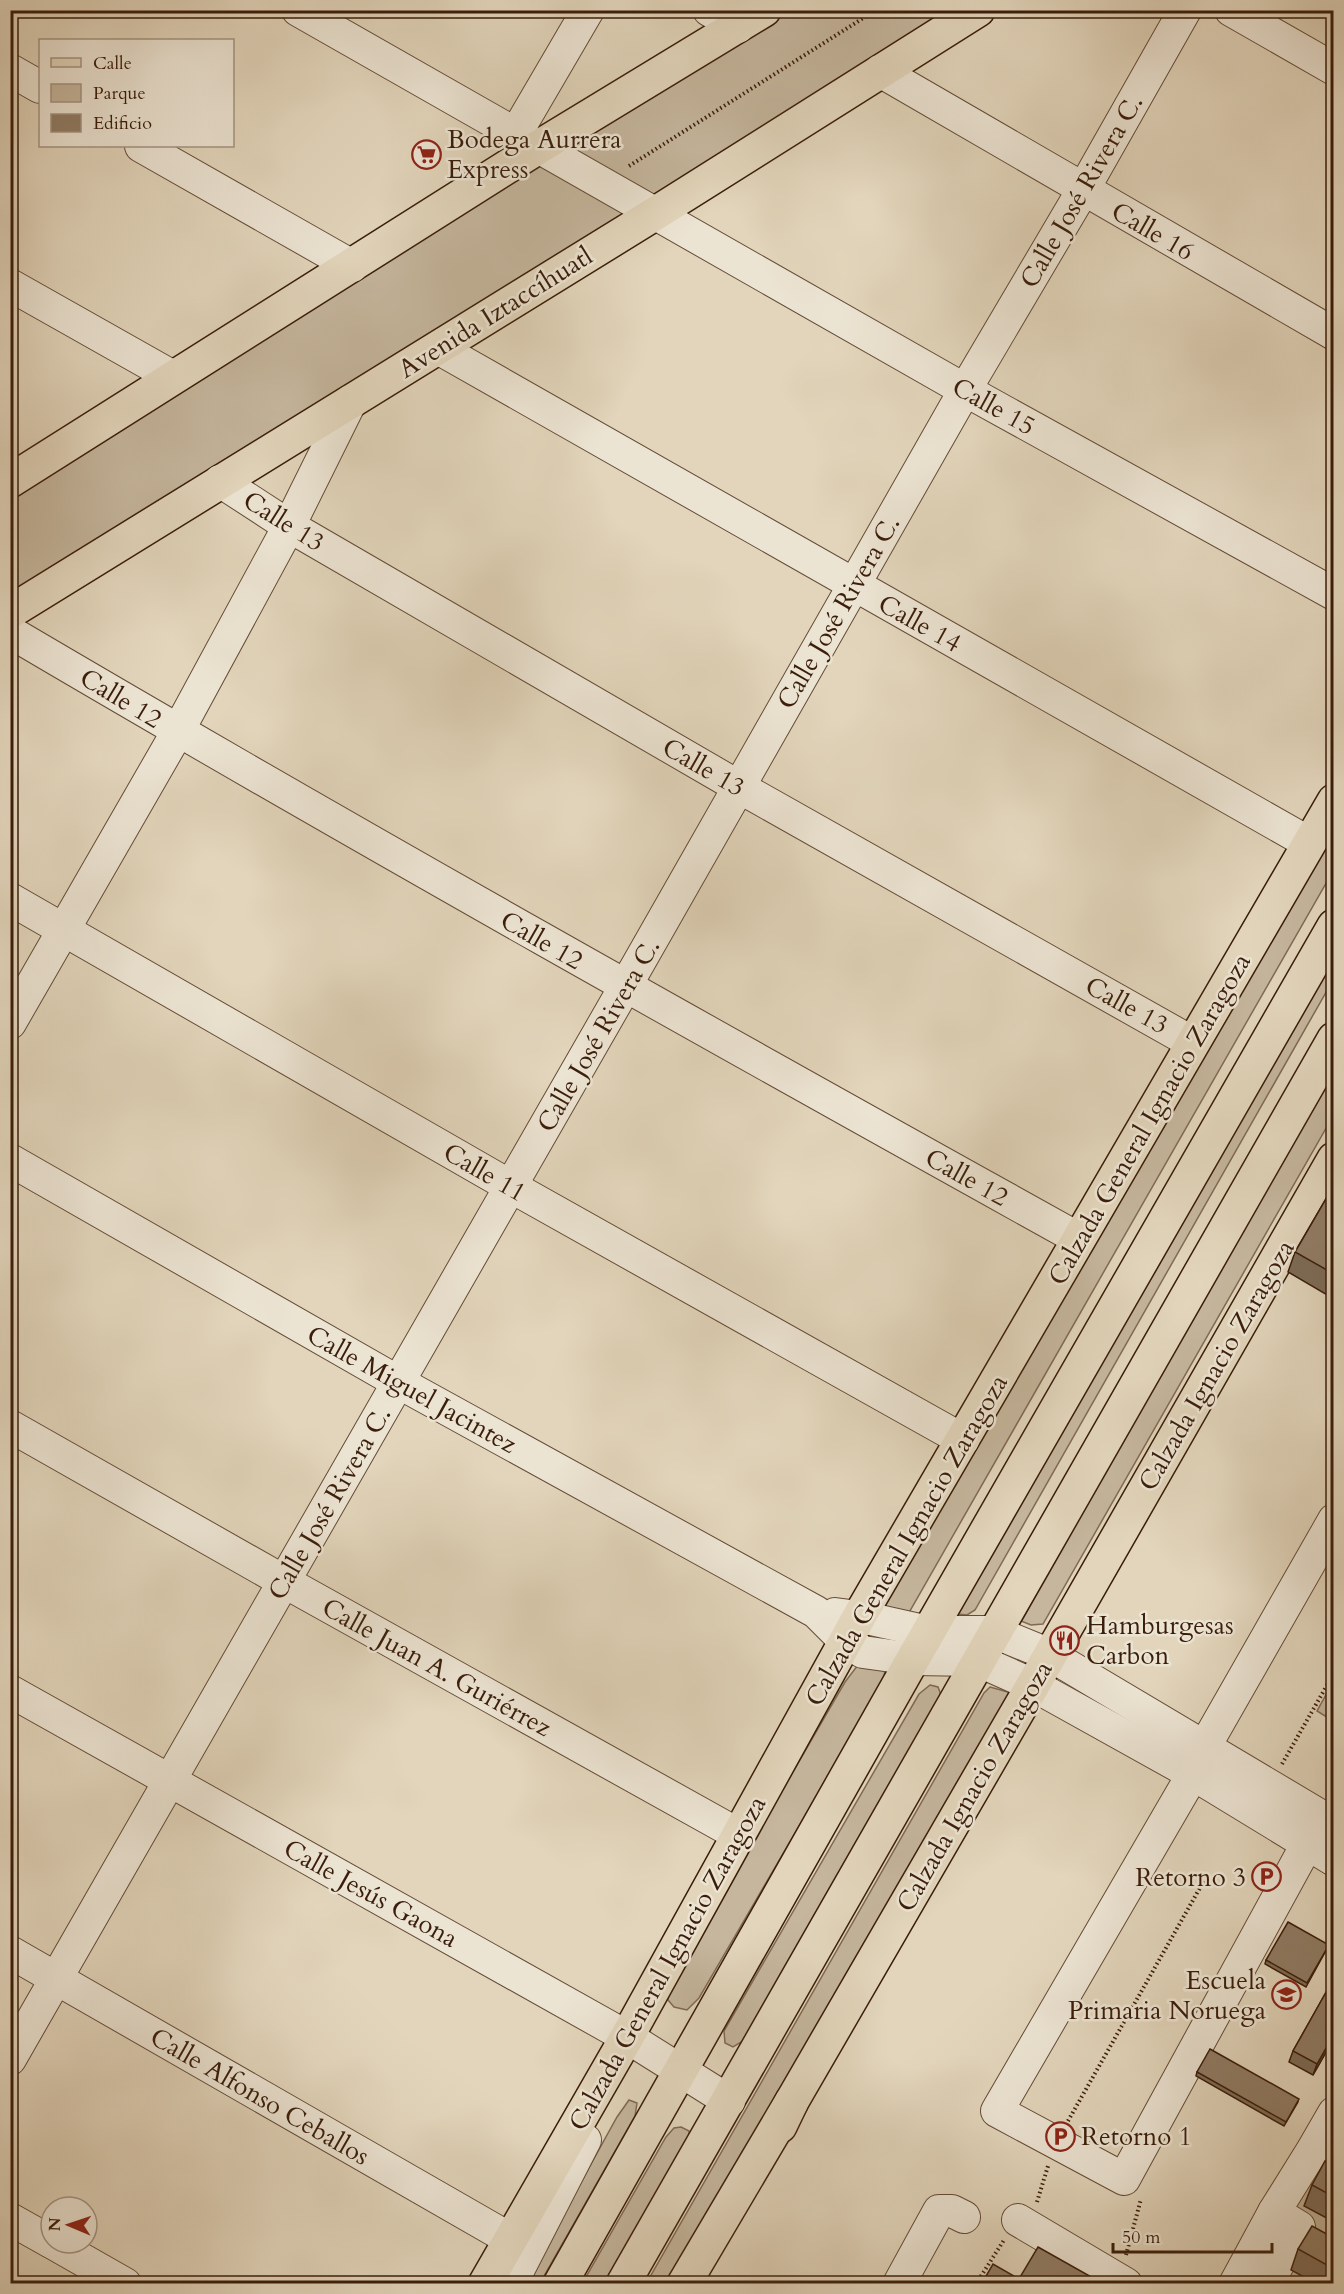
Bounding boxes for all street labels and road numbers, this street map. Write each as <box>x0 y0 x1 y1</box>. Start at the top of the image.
street label: Calle José Rivera C. <box>1012 88 1151 294</box>
street label: Calle 16 <box>1105 194 1200 269</box>
street label: Avenida Iztaccíhuatl <box>391 238 599 386</box>
street label: Calle 15 <box>946 369 1042 444</box>
street label: Calle 13 <box>236 483 331 560</box>
street label: Calle José Rivera C. <box>769 509 908 715</box>
street label: Calle 14 <box>872 586 968 661</box>
street label: Calle 12 <box>73 660 168 737</box>
street label: Calle 13 <box>656 730 751 805</box>
street label: Calle 12 <box>494 903 589 978</box>
street label: Calle José Rivera C. <box>529 932 668 1138</box>
street label: Calzada General Ignacio Zaragoza <box>1040 947 1259 1291</box>
street label: Calle 13 <box>1079 968 1175 1043</box>
street label: Calle 11 <box>437 1135 532 1210</box>
street label: Calle 12 <box>919 1140 1015 1215</box>
street label: Calzada Ignacio Zaragoza <box>1130 1233 1303 1497</box>
street label: Calle Miguel Jacintez <box>301 1317 523 1462</box>
street label: Calzada General Ignacio Zaragoza <box>797 1368 1016 1712</box>
street label: Calle José Rivera C. <box>260 1400 399 1606</box>
street label: Calle Juan A. Guriérrez <box>316 1590 558 1745</box>
street label: Calzada Ignacio Zaragoza <box>888 1654 1061 1918</box>
street label: Calzada General Ignacio Zaragoza <box>561 1790 774 2137</box>
street label: Calle Jesús Gaona <box>277 1831 464 1956</box>
street label: Calle Alfonso Ceballos <box>144 2019 376 2173</box>

